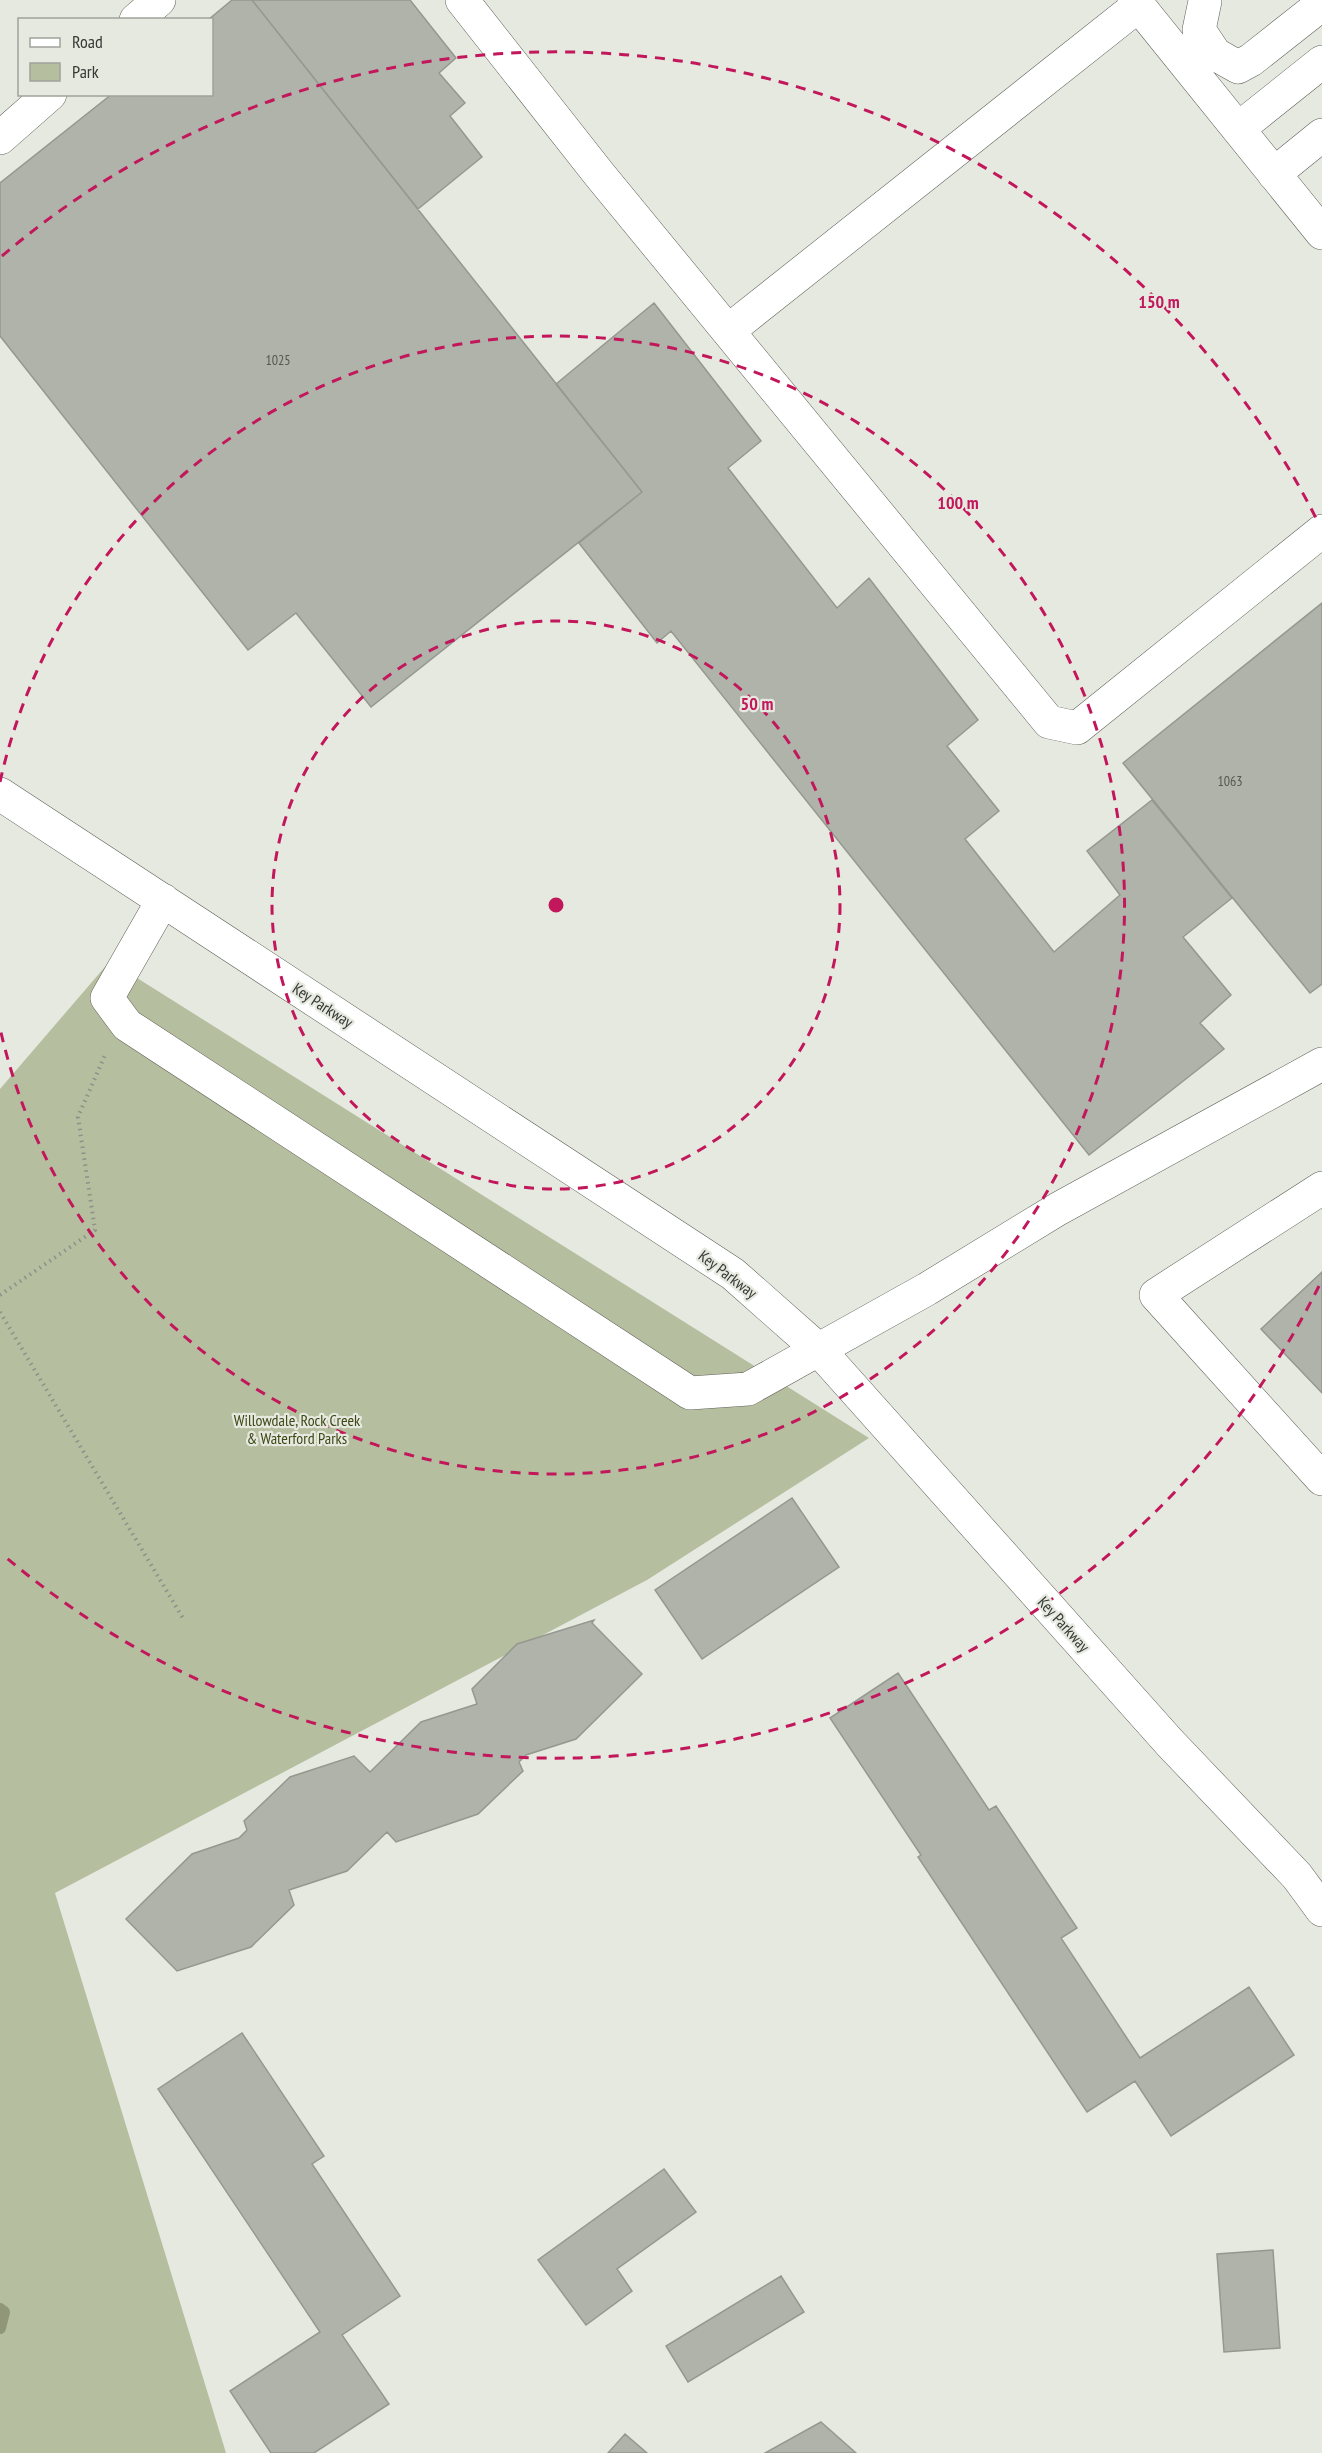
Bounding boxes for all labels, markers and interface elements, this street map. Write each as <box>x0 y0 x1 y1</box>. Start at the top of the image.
legend <box>18 18 213 96</box>
text: Road <box>72 30 103 53</box>
text: Park <box>72 60 99 83</box>
text: 150 m <box>1138 290 1180 313</box>
house number: 1025 <box>265 351 291 369</box>
text: 100 m <box>937 491 979 514</box>
text: 50 m <box>741 692 773 715</box>
house number: 1063 <box>1217 772 1243 790</box>
centre of rings <box>546 895 566 915</box>
street label: Key Parkway <box>289 978 357 1032</box>
street label: Key Parkway <box>695 1245 761 1303</box>
park label: Willowdale, Rock Creek & Waterford Parks <box>234 1410 361 1448</box>
street label: Key Parkway <box>1034 1592 1094 1656</box>

